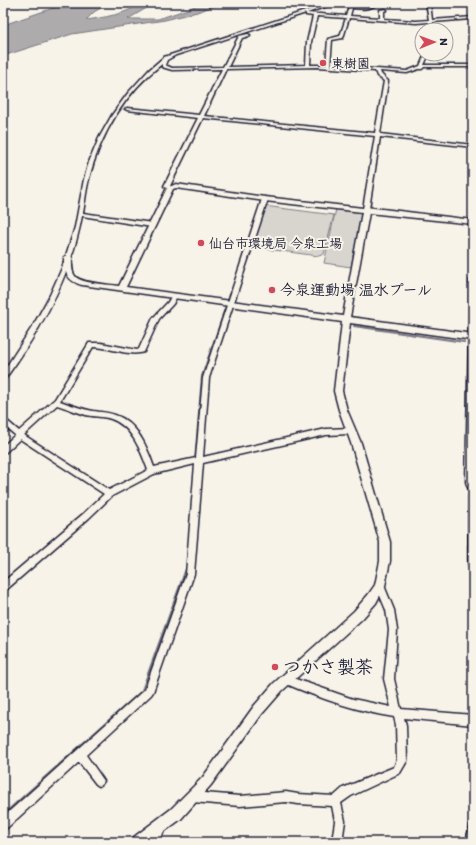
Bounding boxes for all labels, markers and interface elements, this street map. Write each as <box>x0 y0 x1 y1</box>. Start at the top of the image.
north arrow <box>414 22 454 62</box>
text: N <box>437 38 450 46</box>
place label: 東樹園 <box>331 56 370 71</box>
marker: 東樹園 <box>318 58 328 68</box>
place label: 仙台市環境局 今泉工場 <box>209 236 342 251</box>
marker: 仙台市環境局 今泉工場 <box>196 238 206 248</box>
place label: 今泉運動場 温水プール <box>280 281 432 299</box>
marker: 今泉運動場 温水プール <box>267 285 277 295</box>
place label: つかさ製茶 <box>283 656 373 678</box>
marker: つかさ製茶 <box>270 662 280 672</box>

